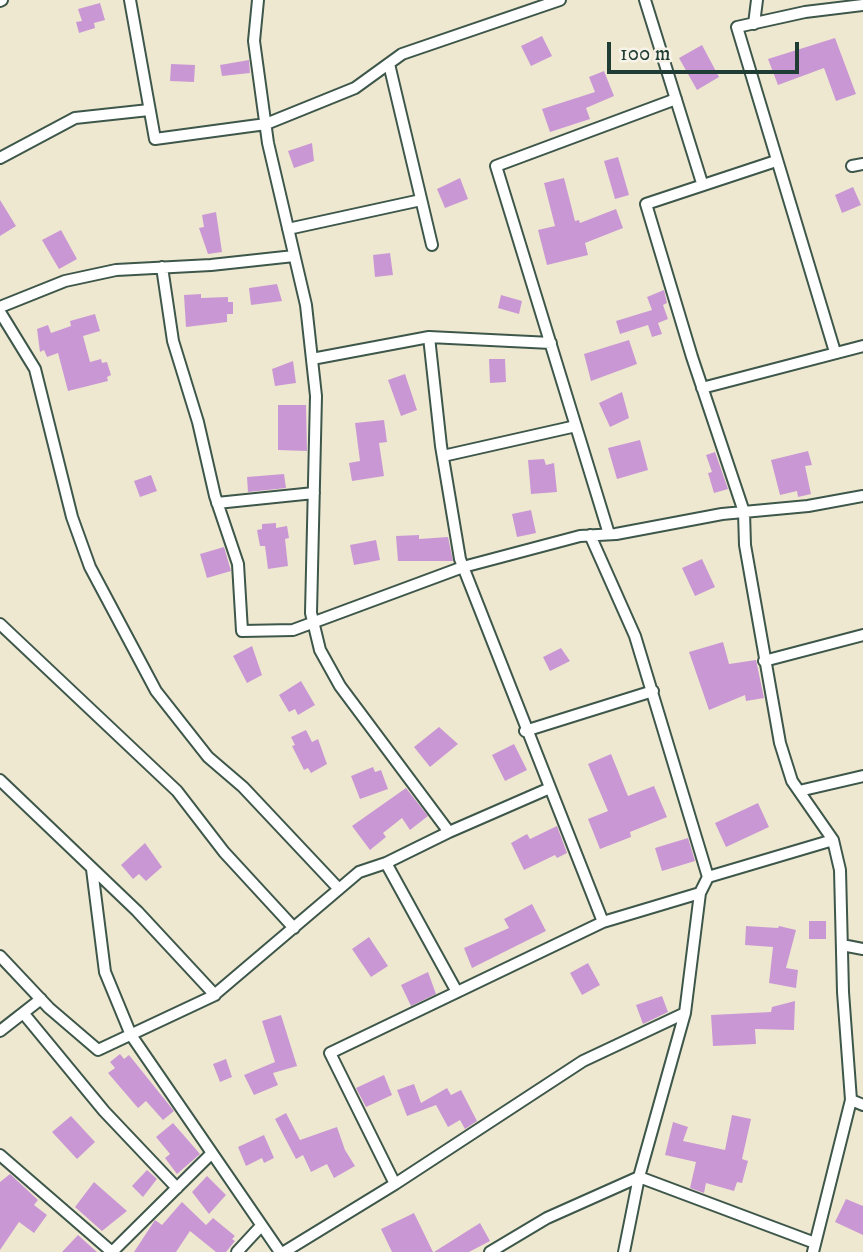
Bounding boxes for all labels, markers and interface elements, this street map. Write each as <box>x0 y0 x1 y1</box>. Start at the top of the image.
scale bar <box>611 28 804 72</box>
text: 100 m <box>620 41 671 67</box>

